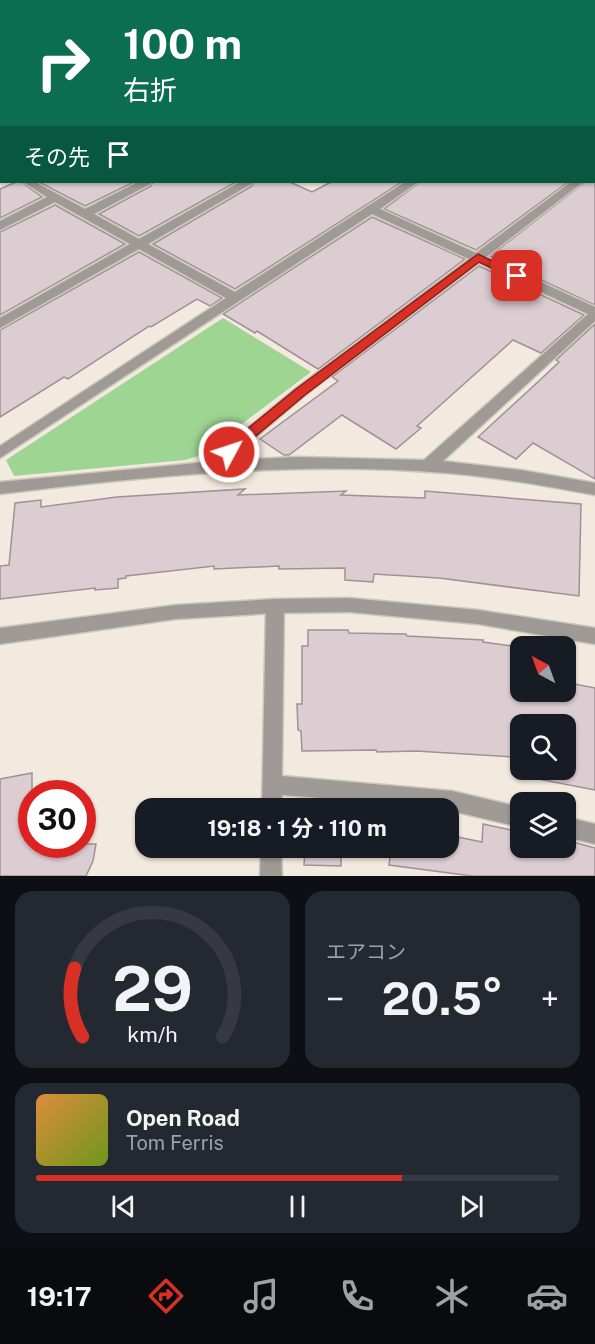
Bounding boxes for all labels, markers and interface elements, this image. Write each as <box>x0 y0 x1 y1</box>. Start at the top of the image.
text: 100 m <box>123 19 242 68</box>
icon: right <box>24 24 102 102</box>
text: 右折 <box>123 74 177 106</box>
icon: arrive <box>102 138 135 171</box>
text: その先 <box>24 144 90 170</box>
pin <box>491 250 542 301</box>
icon: arrive <box>500 259 533 292</box>
position arrow <box>197 420 261 484</box>
north arrow <box>510 636 576 702</box>
map controls <box>510 636 576 858</box>
button: search <box>510 714 576 780</box>
speed limit sign: 30 <box>18 780 96 858</box>
button: layers <box>510 792 576 858</box>
text: 19:18 · 1 分 · 110 m <box>207 815 387 841</box>
text: エアコン <box>326 940 406 964</box>
text: 29 <box>112 952 193 1025</box>
text: 20.5° <box>382 972 503 1025</box>
text: − <box>326 980 344 1018</box>
text: + <box>541 980 559 1018</box>
text: km/h <box>127 1022 178 1047</box>
text: Open Road <box>126 1105 240 1131</box>
text: Tom Ferris <box>126 1131 224 1155</box>
icon: previous <box>107 1190 140 1223</box>
icon: pause <box>281 1190 314 1223</box>
icon: next <box>455 1190 488 1223</box>
icon: directions <box>145 1275 187 1317</box>
icon: music <box>240 1275 282 1317</box>
icon: phone <box>336 1275 378 1317</box>
icon: climate <box>431 1275 473 1317</box>
icon: car <box>526 1275 568 1317</box>
text: 19:17 <box>27 1280 92 1312</box>

